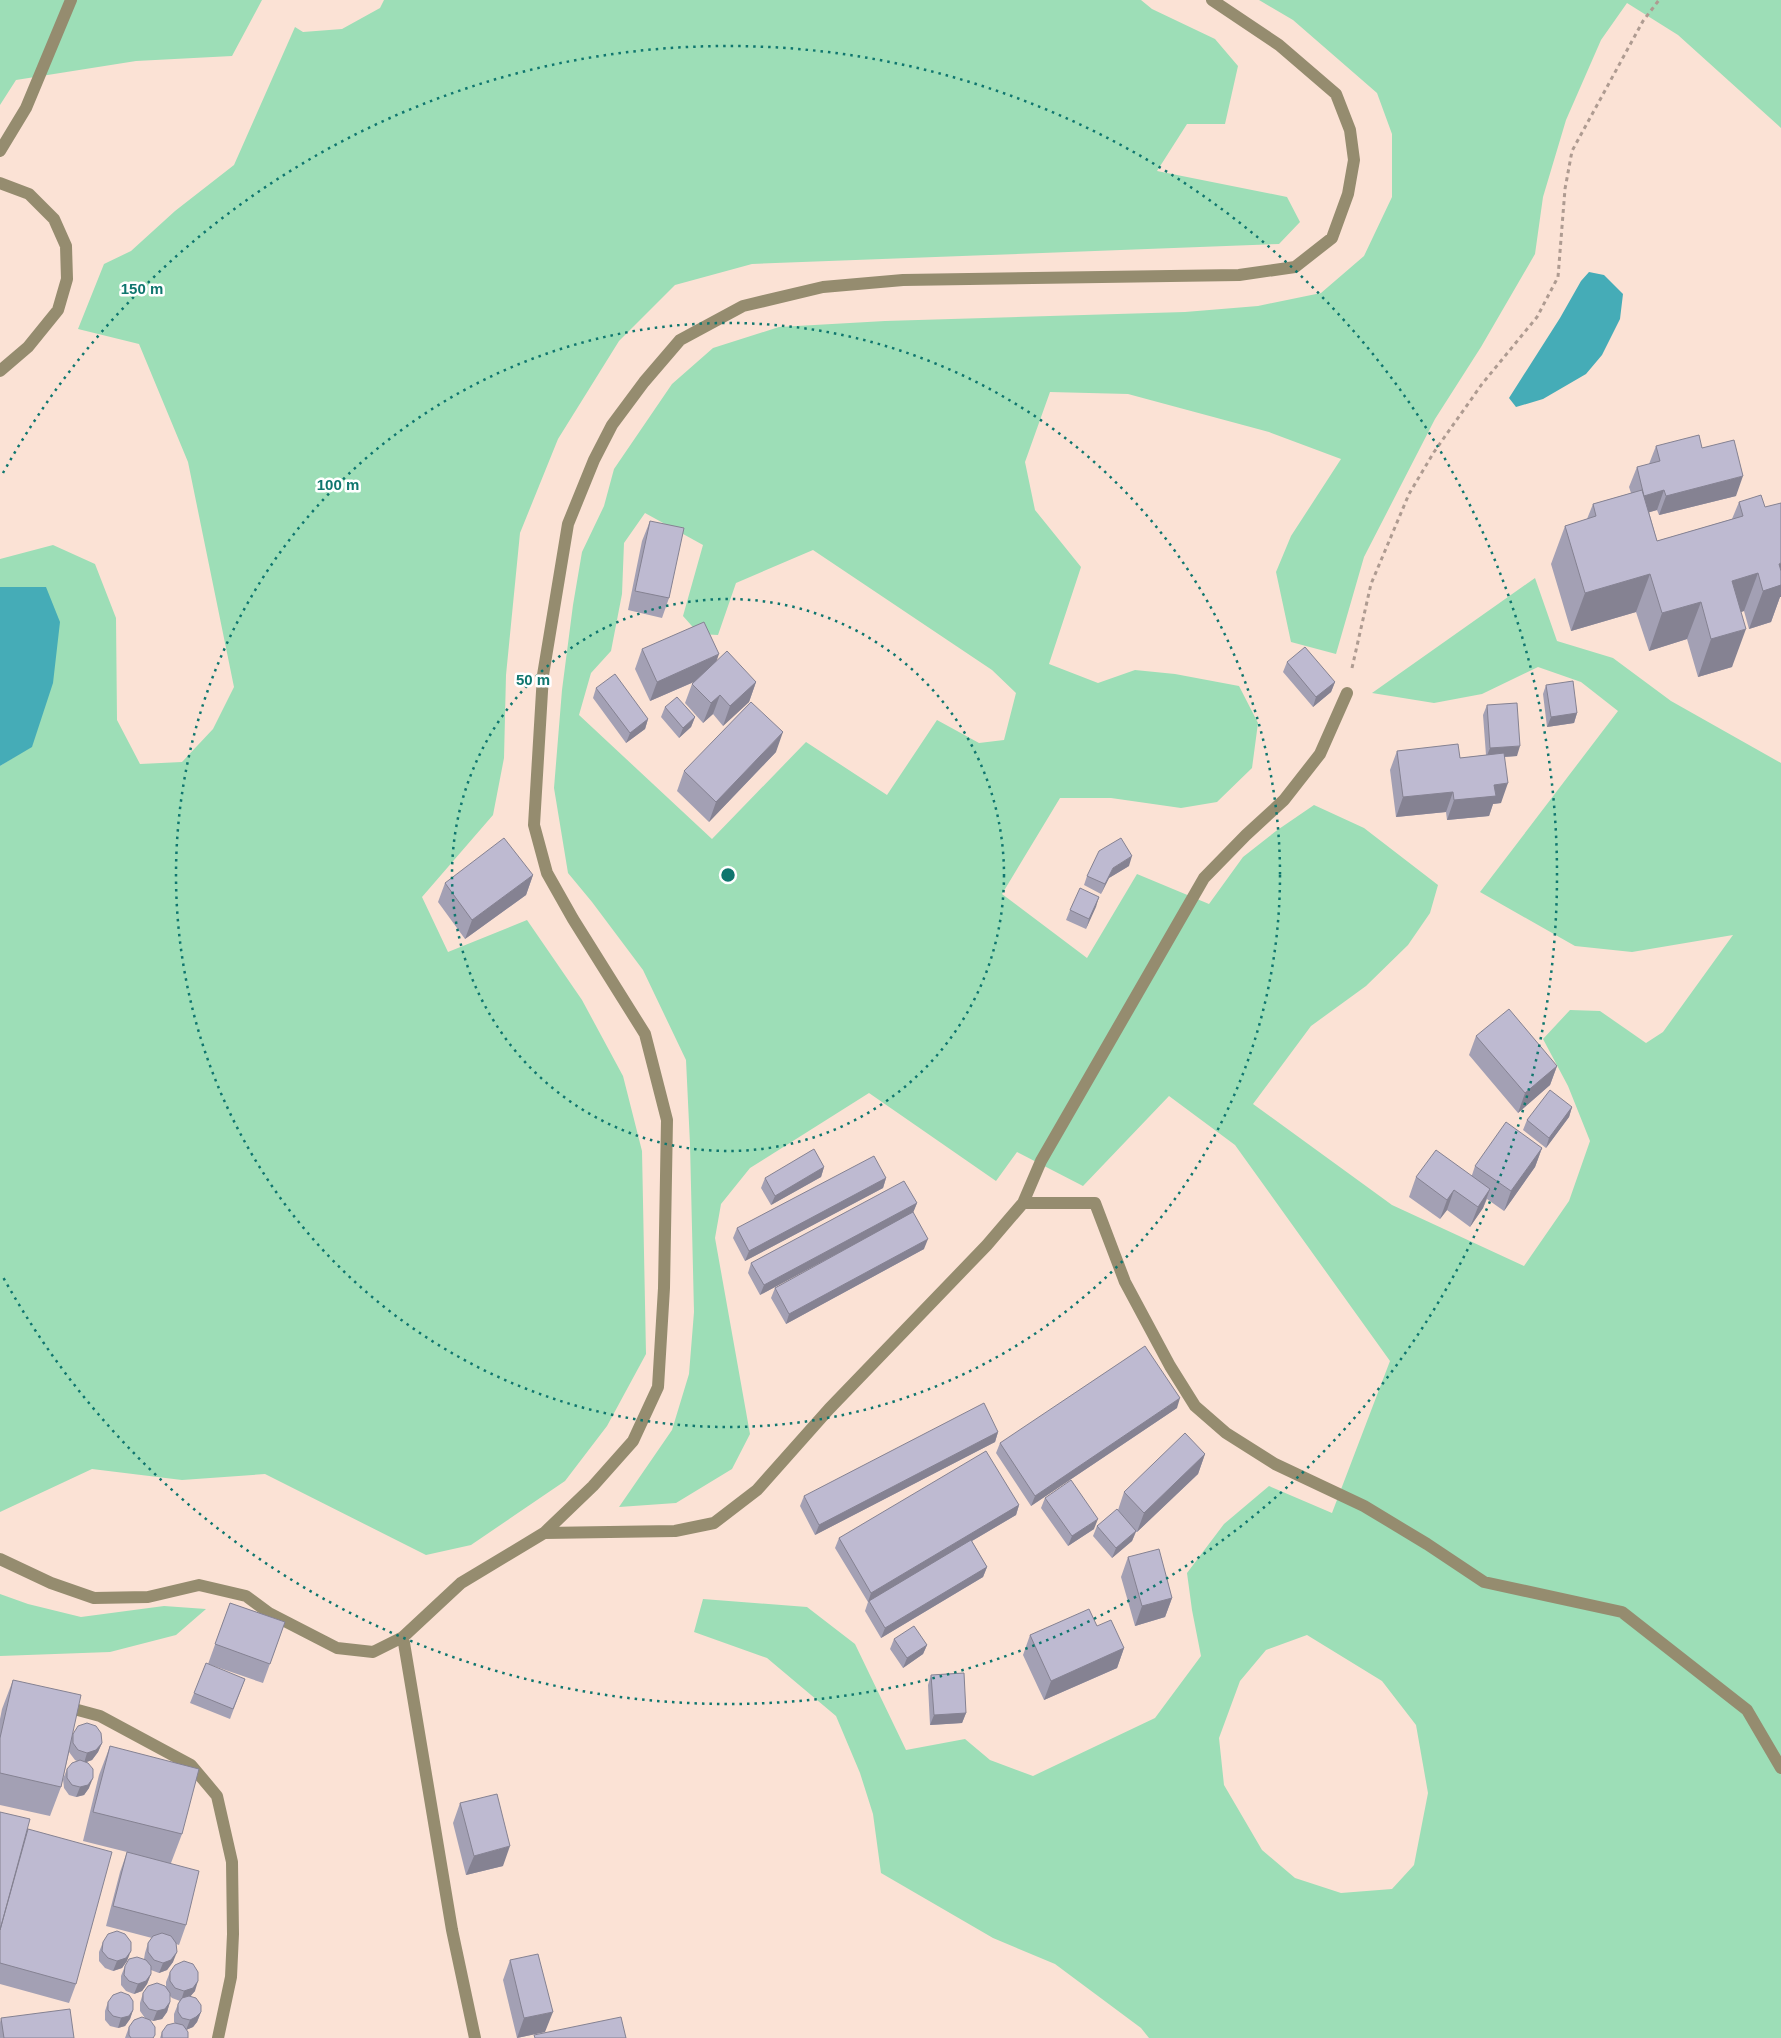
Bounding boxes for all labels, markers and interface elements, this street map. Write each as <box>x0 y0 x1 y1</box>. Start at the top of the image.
text: 150 m <box>121 280 163 297</box>
text: 100 m <box>317 476 359 493</box>
text: 50 m <box>516 671 550 688</box>
centre of rings <box>719 866 737 884</box>

